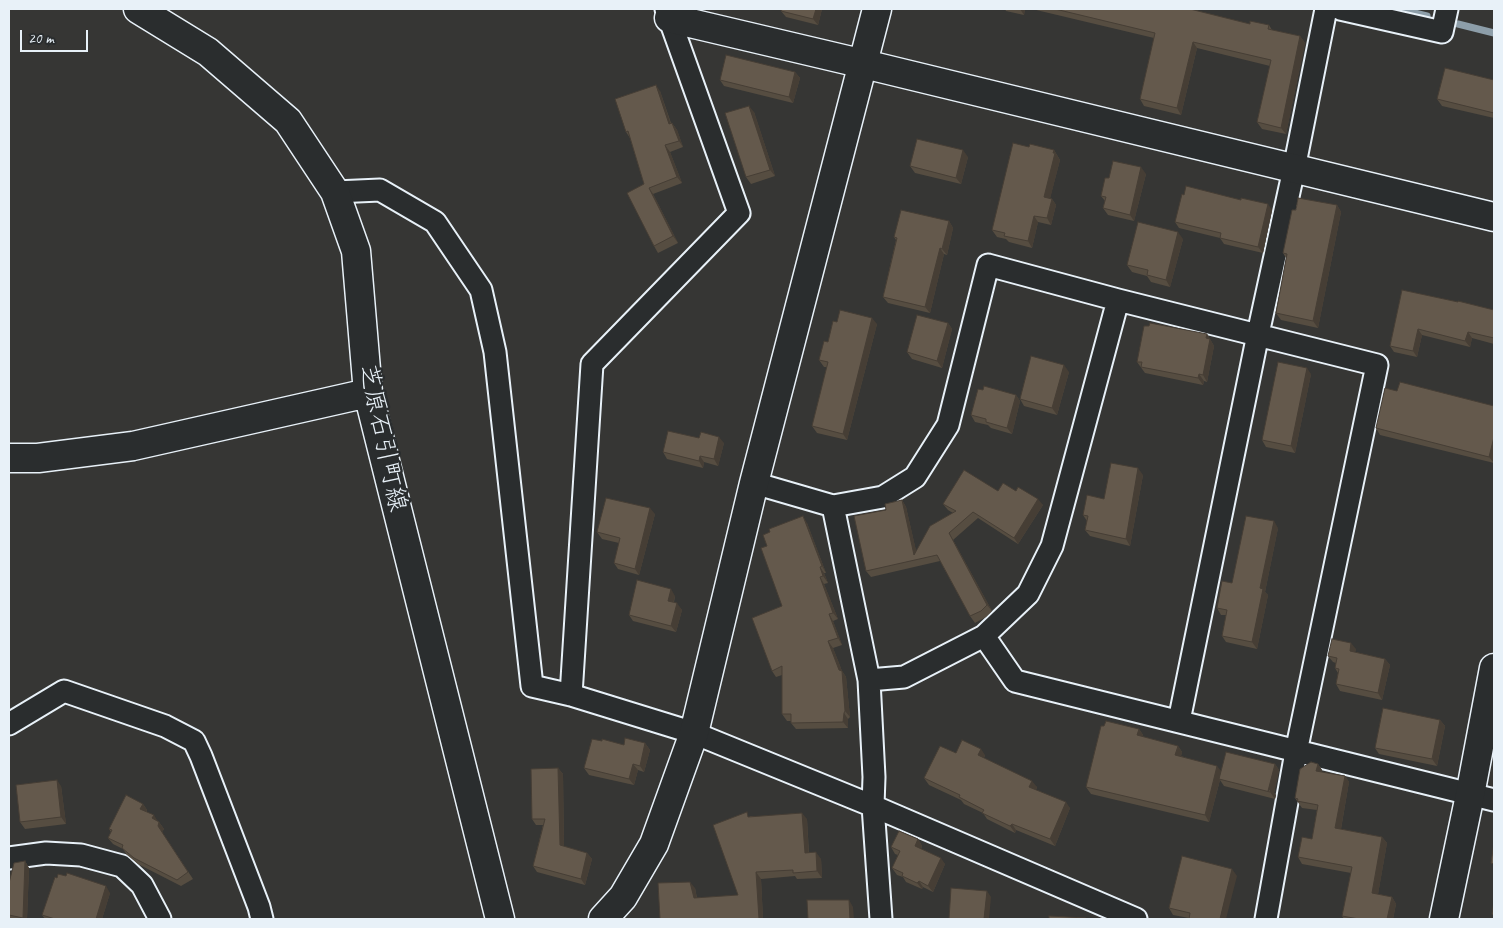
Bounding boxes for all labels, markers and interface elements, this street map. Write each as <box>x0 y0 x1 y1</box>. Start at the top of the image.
scale bar <box>22 20 90 52</box>
text: 20 m <box>28 29 54 48</box>
street label: 芝原石引町線 <box>352 362 412 514</box>

